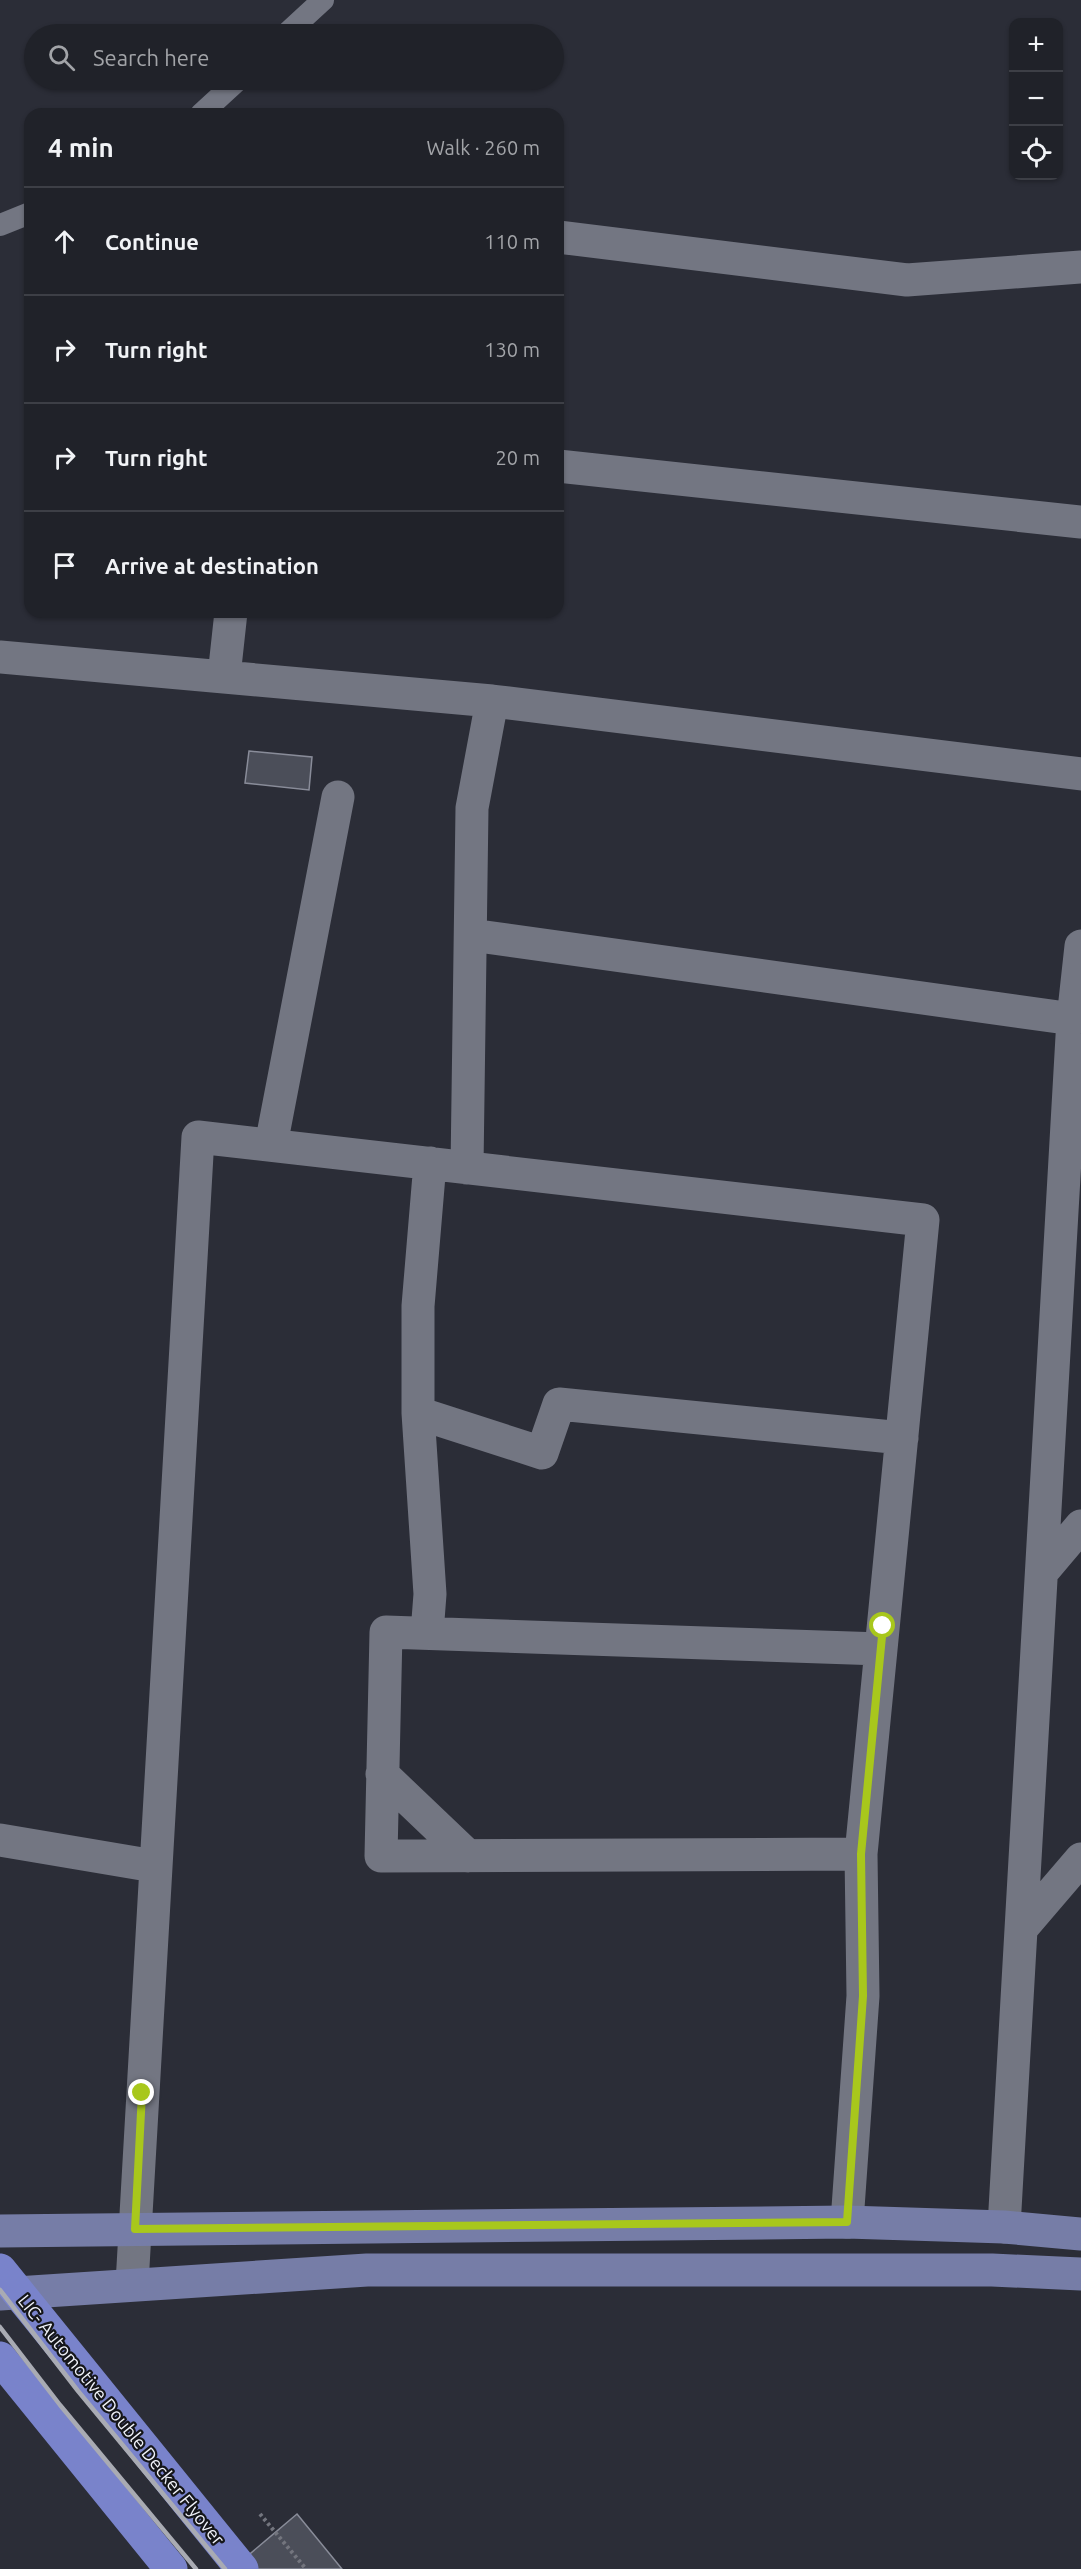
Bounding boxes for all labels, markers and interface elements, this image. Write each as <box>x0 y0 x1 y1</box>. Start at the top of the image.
map controls <box>1009 18 1063 180</box>
button: + <box>1009 18 1063 72</box>
search box <box>24 24 564 90</box>
icon: search <box>45 41 78 74</box>
text: Search here <box>93 45 209 70</box>
button: − <box>1009 72 1063 126</box>
button: locate <box>1009 126 1063 180</box>
text: 4 min <box>48 133 114 162</box>
text: Walk · 260 m <box>427 136 540 159</box>
icon: ahead <box>48 225 81 258</box>
text: Continue <box>105 229 199 254</box>
text: 110 m <box>484 230 540 253</box>
icon: right <box>48 333 81 366</box>
text: Turn right <box>105 337 207 362</box>
text: 130 m <box>484 338 540 361</box>
icon: right <box>48 441 81 474</box>
text: Turn right <box>105 445 207 470</box>
text: 20 m <box>496 446 540 469</box>
icon: arrive <box>48 549 81 582</box>
text: Arrive at destination <box>105 553 319 578</box>
route start <box>869 1612 895 1638</box>
route end <box>128 2079 154 2105</box>
street label: LIC- Automotive Double Decker Flyover <box>15 2290 229 2549</box>

